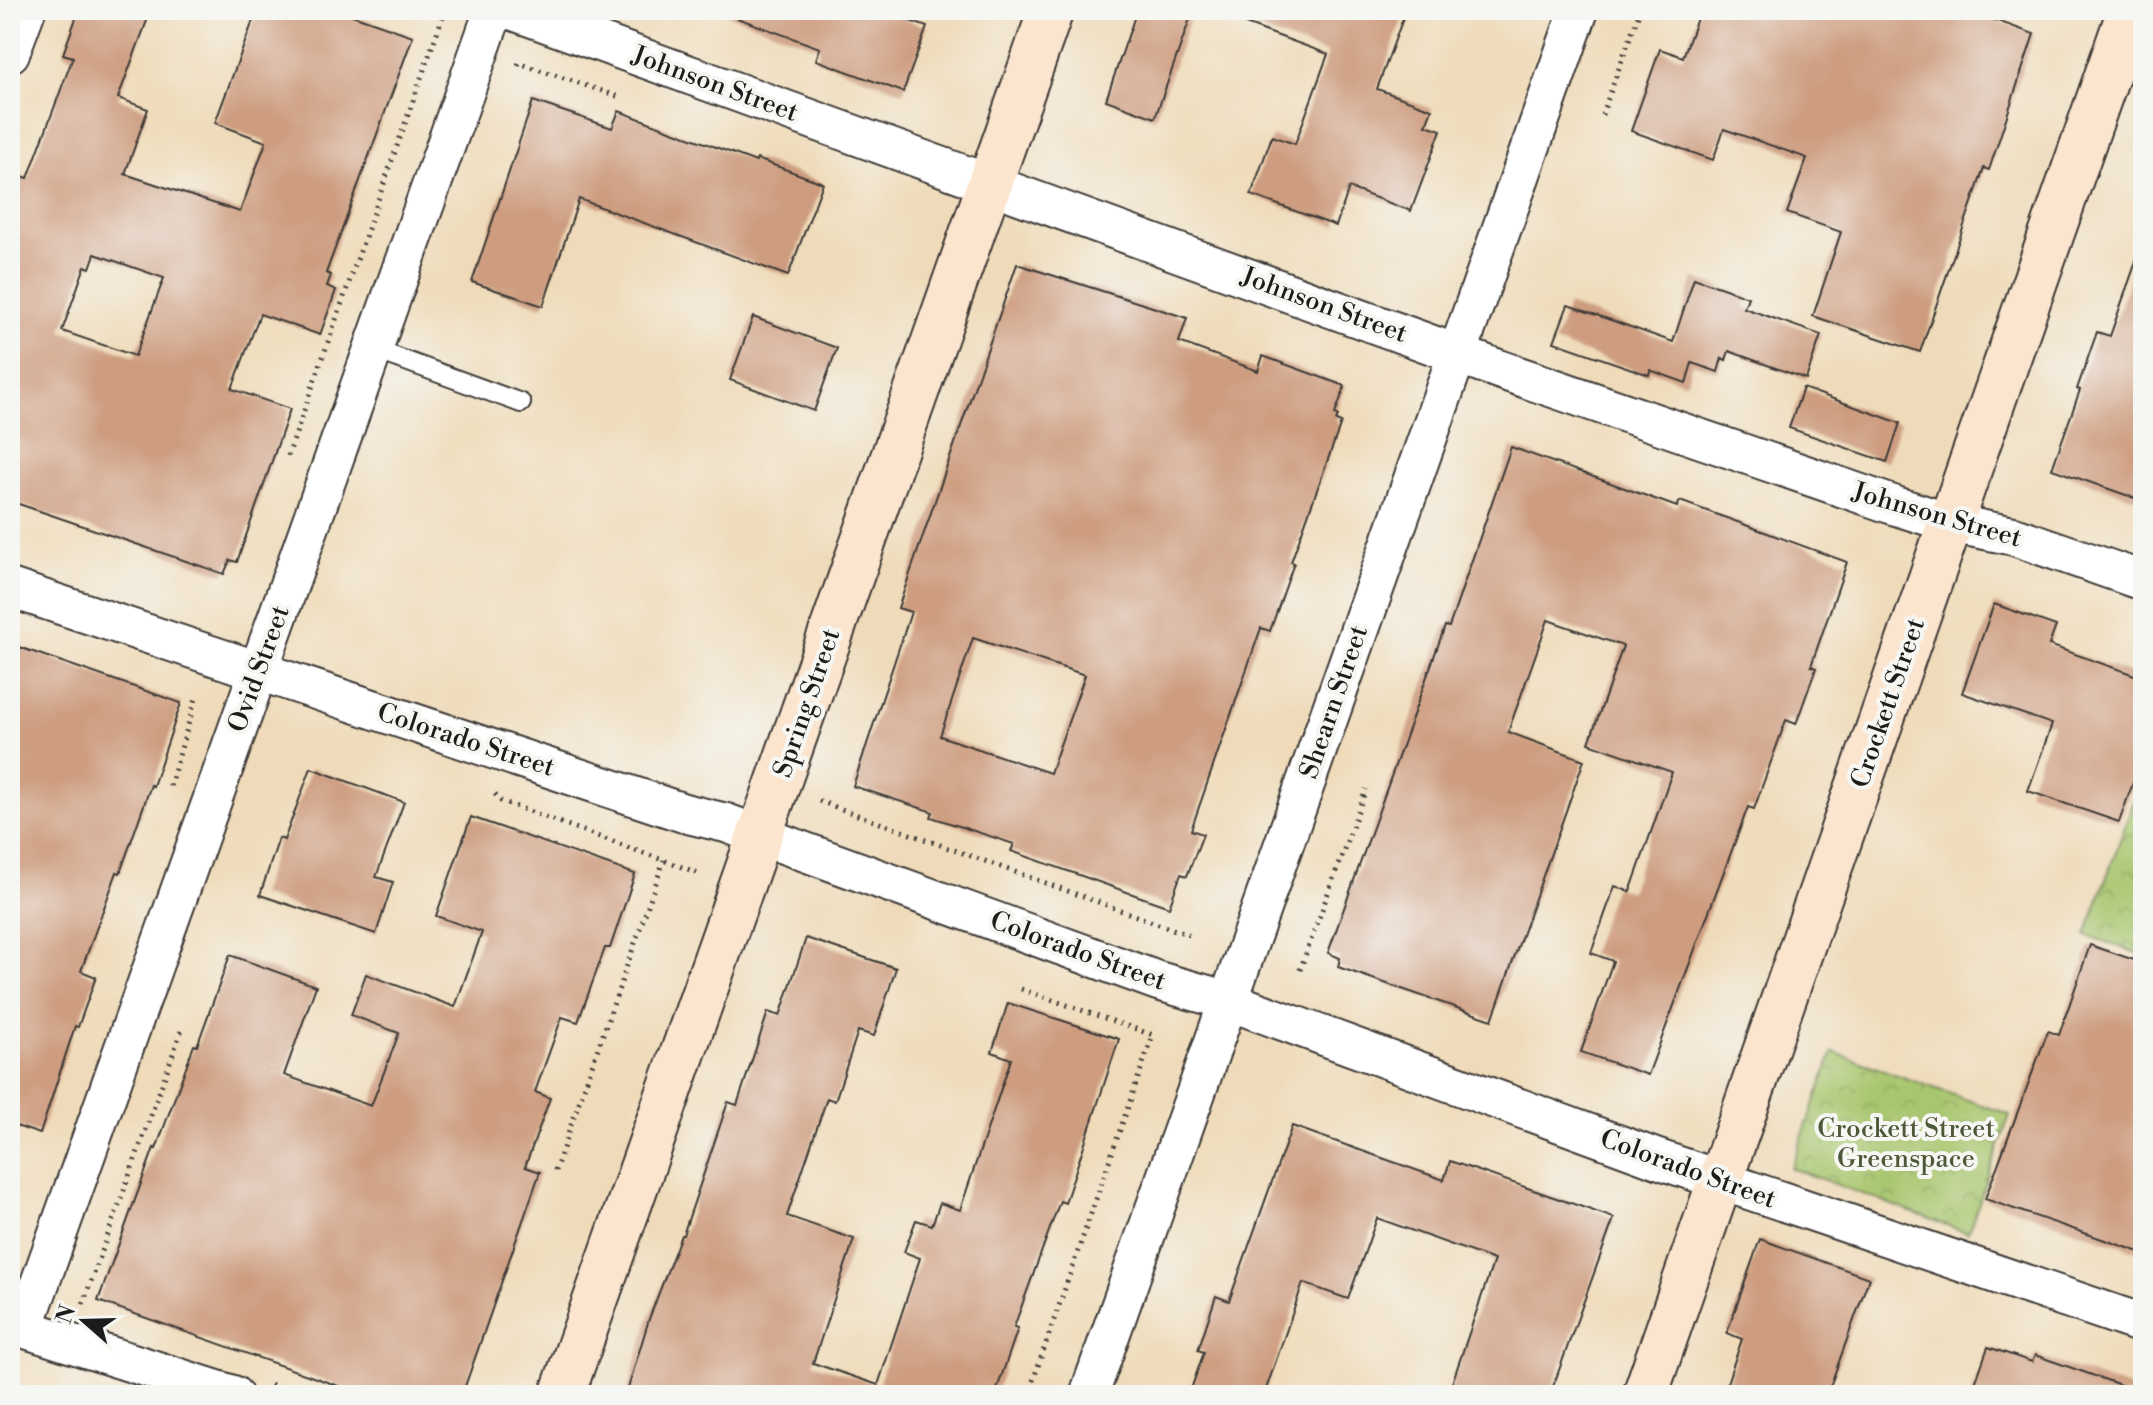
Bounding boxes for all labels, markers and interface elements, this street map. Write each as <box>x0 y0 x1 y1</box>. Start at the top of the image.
street label: Johnson Street <box>627 39 802 129</box>
street label: Johnson Street <box>1236 260 1411 350</box>
street label: Johnson Street <box>1848 475 2025 554</box>
street label: Ovid Street <box>221 601 297 737</box>
street label: Crockett Street <box>1844 614 1932 792</box>
street label: Shearn Street <box>1293 621 1375 783</box>
street label: Spring Street <box>767 624 847 782</box>
street label: Colorado Street <box>373 696 559 784</box>
street label: Colorado Street <box>986 904 1170 998</box>
park label: Crockett Street Greenspace <box>1817 1113 1995 1175</box>
street label: Colorado Street <box>1596 1122 1780 1216</box>
north arrow <box>44 1281 124 1361</box>
text: N <box>51 1301 82 1327</box>

